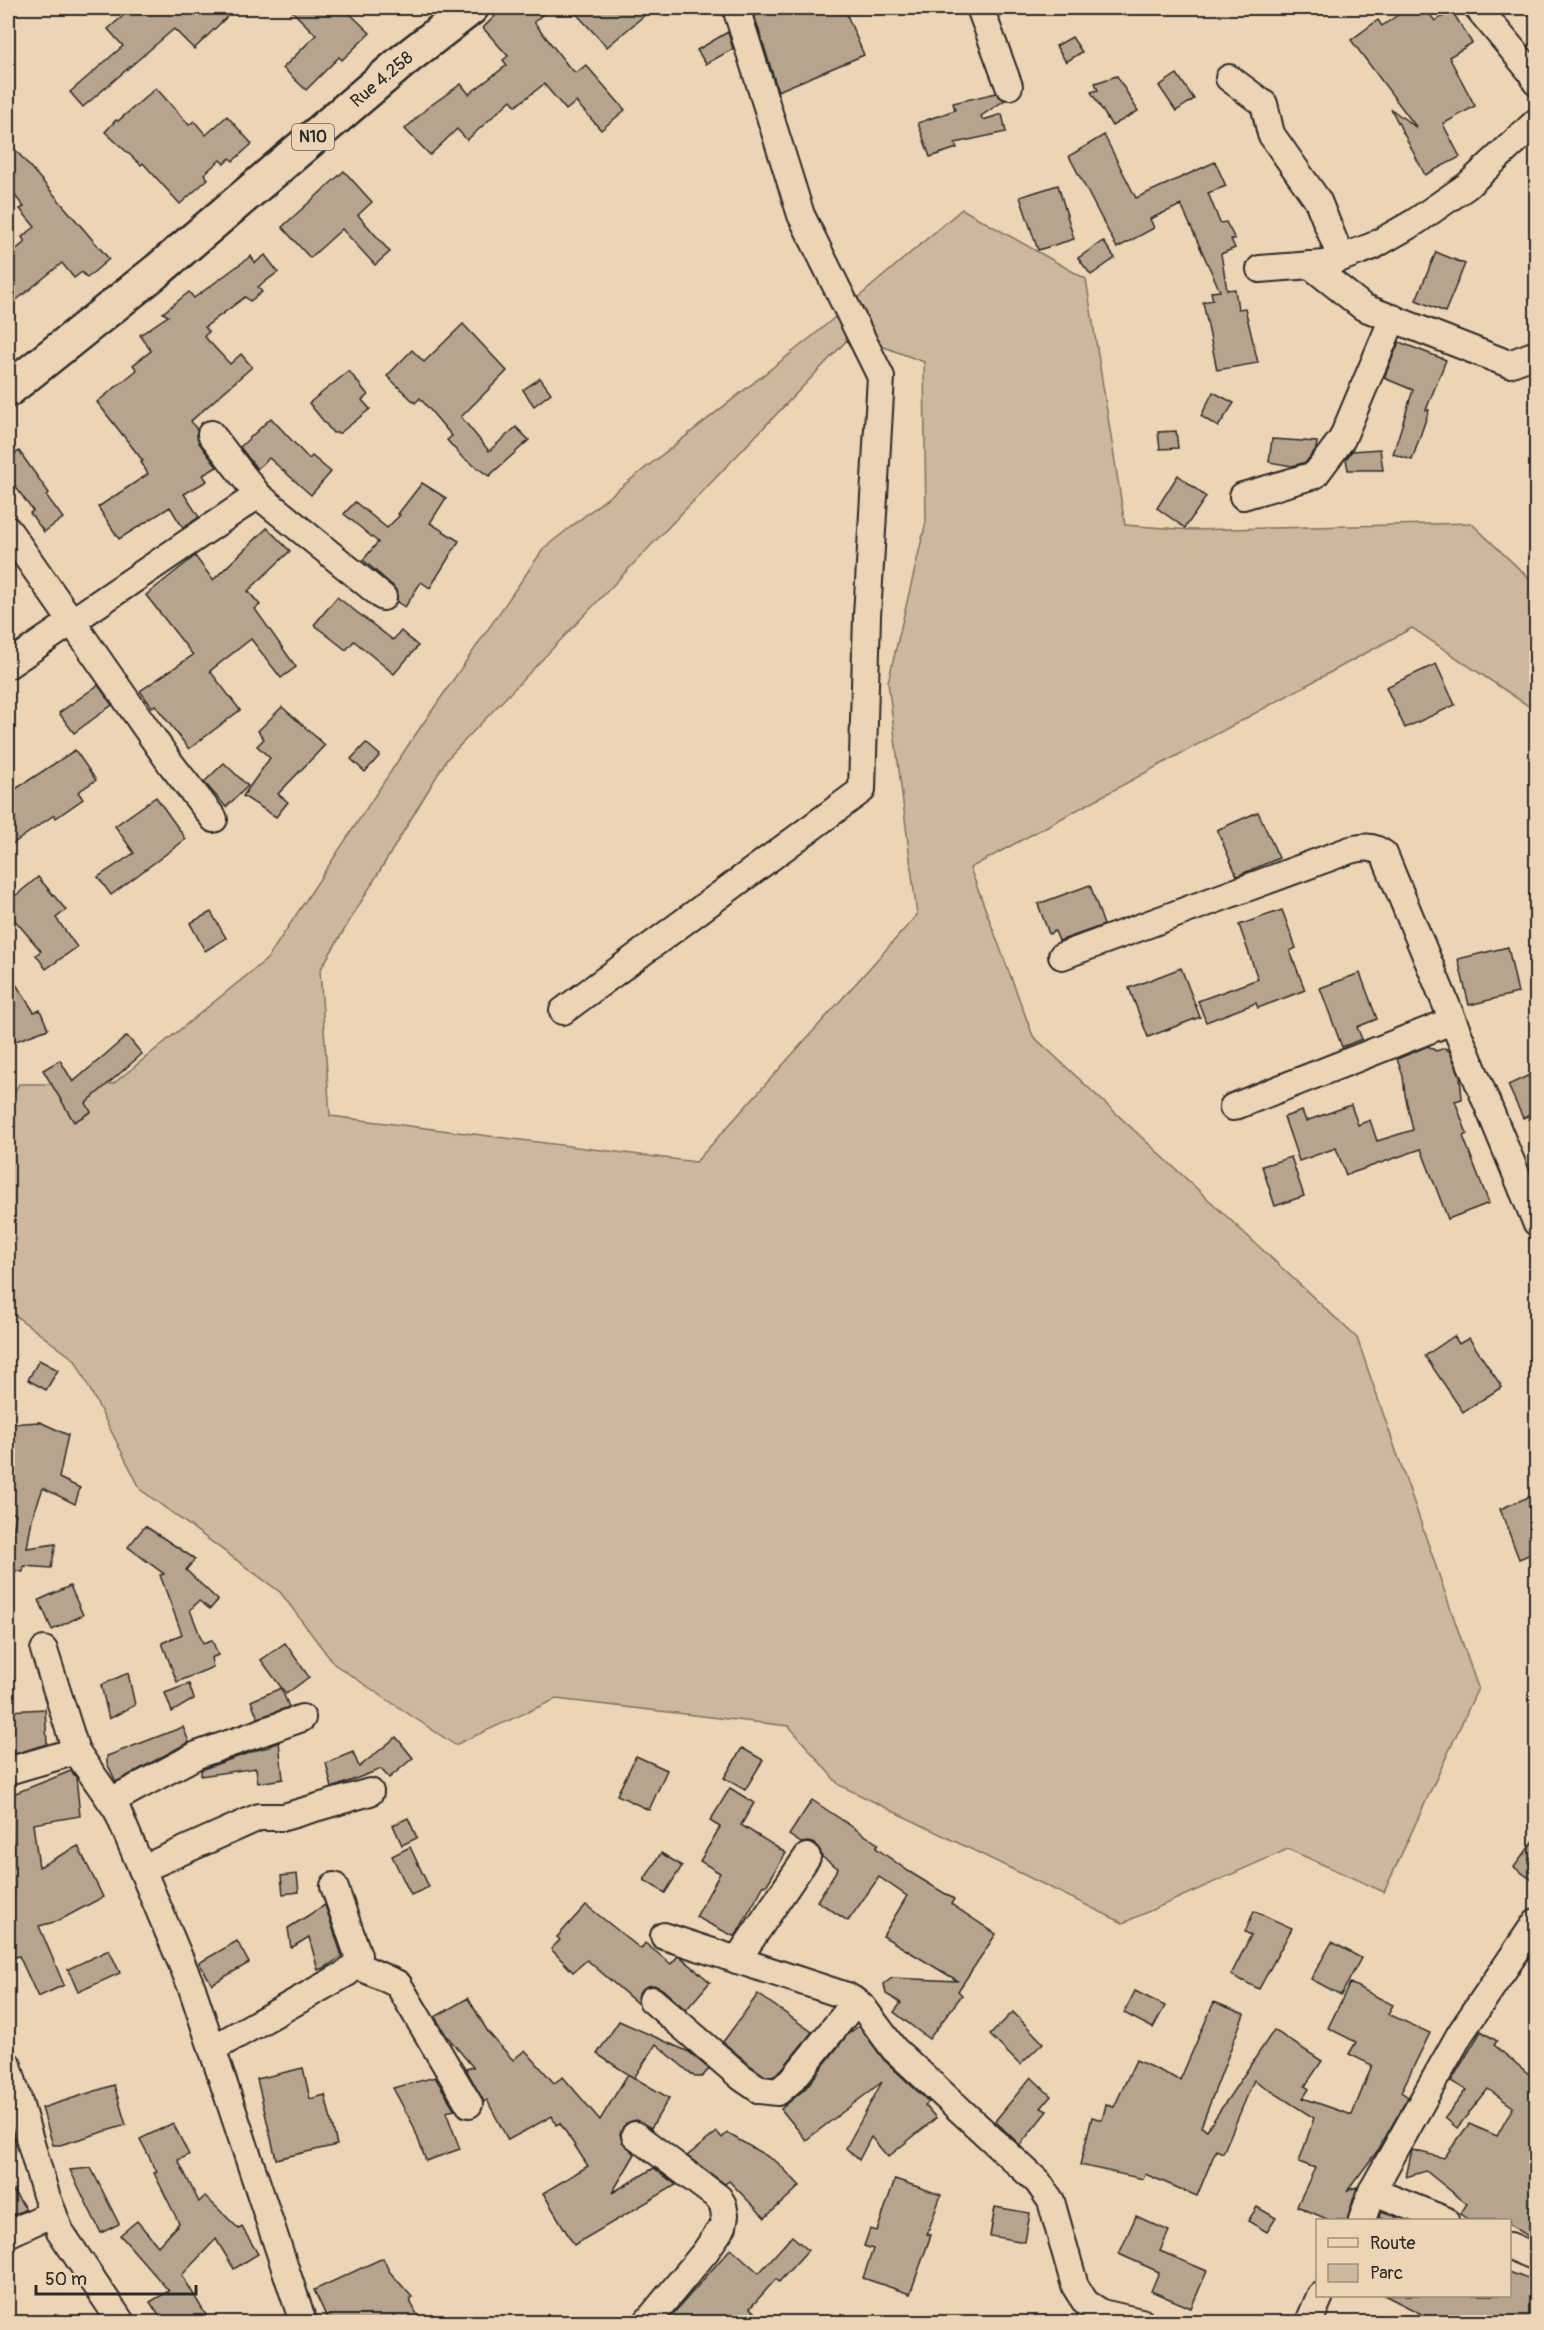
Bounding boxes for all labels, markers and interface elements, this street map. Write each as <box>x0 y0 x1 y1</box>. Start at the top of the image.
street label: Rue 4.258 <box>345 46 418 112</box>
road number: N10 <box>292 124 334 150</box>
legend <box>1316 2219 1511 2297</box>
text: Route <box>1370 2232 1415 2255</box>
scale bar <box>36 2258 196 2296</box>
text: Parc <box>1370 2262 1403 2285</box>
text: 50 m <box>45 2268 87 2291</box>

